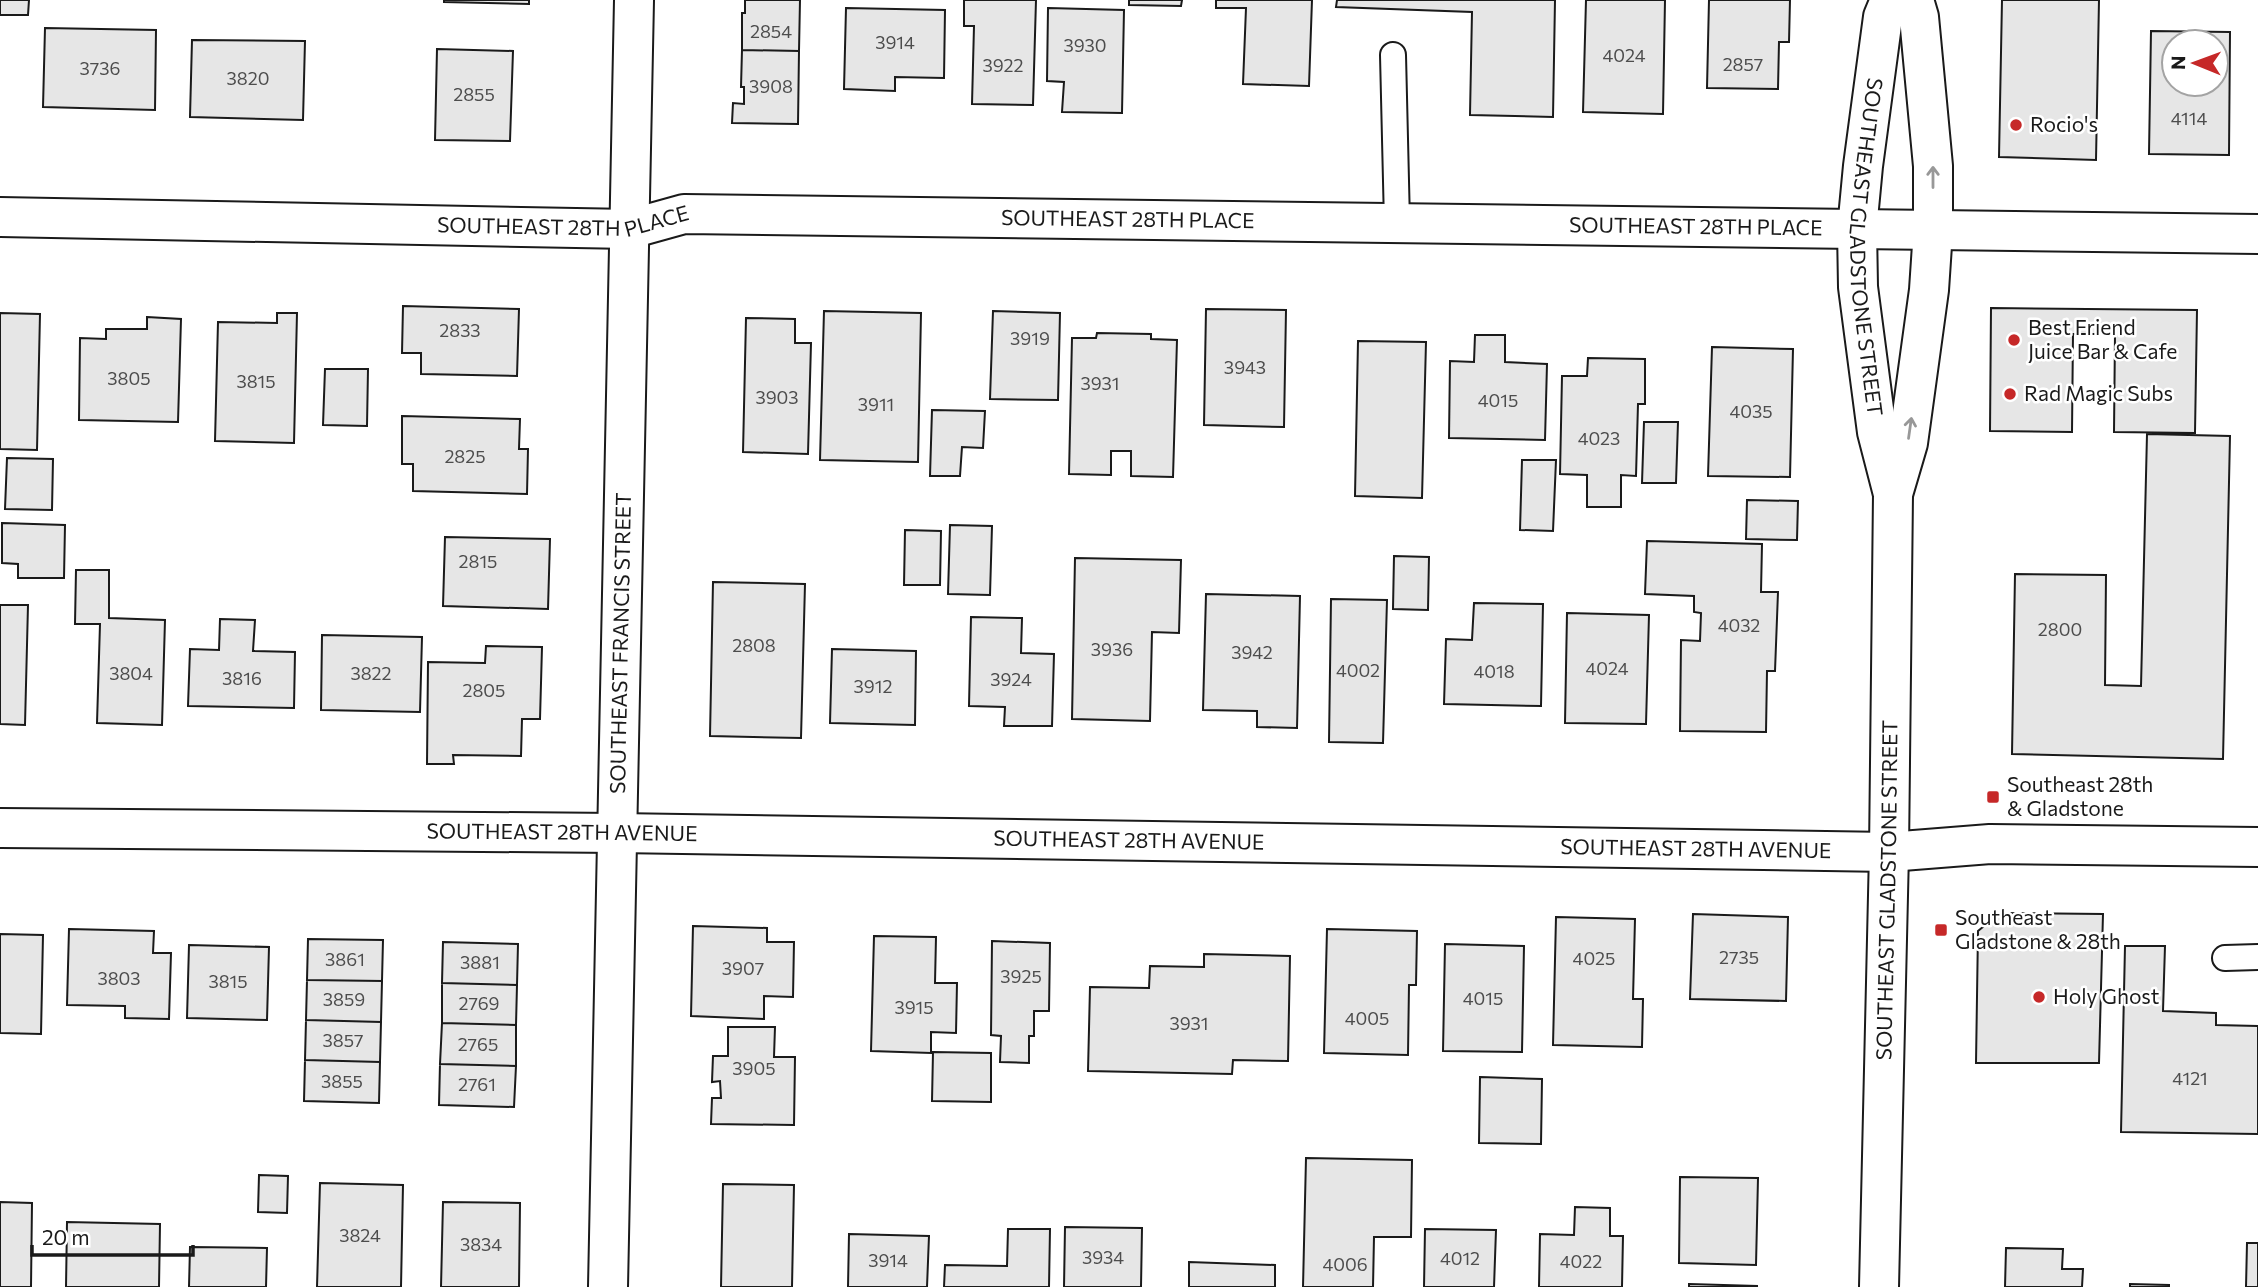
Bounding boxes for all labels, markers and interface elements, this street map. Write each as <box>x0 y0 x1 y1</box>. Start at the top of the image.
house number: 2854 <box>750 20 792 42</box>
north arrow <box>2160 28 2230 98</box>
house number: 3914 <box>875 31 915 53</box>
house number: 3930 <box>1063 34 1107 56</box>
house number: 4024 <box>1603 44 1646 66</box>
house number: 2857 <box>1723 53 1763 75</box>
house number: 3922 <box>982 54 1024 76</box>
text: N <box>2166 55 2189 70</box>
house number: 3736 <box>80 57 120 79</box>
house number: 3820 <box>227 67 269 89</box>
house number: 3908 <box>749 75 793 97</box>
street label: SOUTHEAST GLADSTONE STREET <box>1845 76 1889 418</box>
house number: 2855 <box>453 83 495 105</box>
house number: 4114 <box>2171 107 2207 129</box>
place label: Rocio's <box>2030 111 2098 136</box>
marker: Rocio's <box>2008 117 2024 133</box>
one-way arrow <box>1926 166 1940 189</box>
street label: SOUTHEAST 28TH PLACE <box>437 199 691 241</box>
street label: SOUTHEAST 28TH PLACE <box>1001 204 1255 232</box>
street label: SOUTHEAST 28TH PLACE <box>1569 211 1823 239</box>
place label: Best Friend Juice Bar & Cafe <box>2028 314 2177 363</box>
house number: 2833 <box>439 319 481 341</box>
house number: 3919 <box>1010 327 1050 349</box>
marker: Best Friend Juice Bar & Cafe <box>2006 332 2022 348</box>
house number: 3943 <box>1224 356 1266 378</box>
house number: 3805 <box>107 367 151 389</box>
house number: 3815 <box>236 370 276 392</box>
house number: 3931 <box>1080 372 1120 394</box>
place label: Rad Magic Subs <box>2024 380 2173 405</box>
house number: 3903 <box>755 386 799 408</box>
marker: Rad Magic Subs <box>2002 386 2018 402</box>
house number: 4015 <box>1478 389 1518 411</box>
house number: 3911 <box>858 393 894 415</box>
house number: 4035 <box>1729 400 1773 422</box>
one-way arrow <box>1903 417 1916 440</box>
house number: 4023 <box>1578 427 1620 449</box>
house number: 2825 <box>444 445 486 467</box>
street label: SOUTHEAST FRANCIS STREET <box>604 492 635 794</box>
house number: 2815 <box>459 550 497 572</box>
house number: 4032 <box>1718 614 1760 636</box>
house number: 2800 <box>2038 618 2082 640</box>
house number: 2808 <box>732 634 776 656</box>
house number: 3936 <box>1091 638 1133 660</box>
house number: 3942 <box>1231 641 1273 663</box>
house number: 4024 <box>1586 657 1629 679</box>
house number: 4002 <box>1336 659 1380 681</box>
house number: 4018 <box>1473 660 1515 682</box>
house number: 3804 <box>109 662 153 684</box>
house number: 3822 <box>350 662 392 684</box>
house number: 3816 <box>222 667 262 689</box>
house number: 3924 <box>990 668 1032 690</box>
house number: 3912 <box>854 675 892 697</box>
house number: 2805 <box>463 679 505 701</box>
street label: SOUTHEAST GLADSTONE STREET <box>1870 720 1901 1061</box>
place label: Southeast 28th & Gladstone <box>2007 771 2153 820</box>
marker: Southeast 28th & Gladstone <box>1985 789 2001 805</box>
street label: SOUTHEAST 28TH AVENUE <box>426 817 698 845</box>
street label: SOUTHEAST 28TH AVENUE <box>993 825 1265 854</box>
street label: SOUTHEAST 28TH AVENUE <box>1560 833 1832 862</box>
place label: Southeast Gladstone & 28th <box>1955 904 2121 953</box>
marker: Southeast Gladstone & 28th <box>1933 922 1949 938</box>
house number: 2735 <box>1719 946 1759 968</box>
house number: 4025 <box>1573 947 1615 969</box>
house number: 3861 <box>325 948 365 970</box>
house number: 3881 <box>460 951 500 973</box>
house number: 3907 <box>722 957 764 979</box>
house number: 3925 <box>1000 965 1042 987</box>
house number: 3803 <box>97 967 141 989</box>
house number: 3815 <box>208 970 248 992</box>
place label: Holy Ghost <box>2053 983 2159 1008</box>
house number: 4015 <box>1463 987 1503 1009</box>
house number: 3859 <box>323 988 365 1010</box>
marker: Holy Ghost <box>2031 989 2047 1005</box>
house number: 2769 <box>458 992 500 1014</box>
house number: 3915 <box>894 996 934 1018</box>
house number: 4005 <box>1345 1007 1389 1029</box>
house number: 3931 <box>1169 1012 1209 1034</box>
house number: 3857 <box>322 1029 364 1051</box>
house number: 2765 <box>458 1033 498 1055</box>
house number: 3905 <box>732 1057 776 1079</box>
house number: 4121 <box>2172 1067 2208 1089</box>
house number: 3855 <box>321 1070 363 1092</box>
house number: 2761 <box>458 1073 496 1095</box>
scale bar <box>32 1214 192 1258</box>
text: 20 m <box>42 1224 90 1249</box>
house number: 3824 <box>339 1224 381 1246</box>
house number: 3834 <box>460 1233 502 1255</box>
house number: 3934 <box>1082 1246 1124 1268</box>
house number: 4012 <box>1440 1247 1480 1269</box>
house number: 3914 <box>868 1249 908 1271</box>
house number: 4022 <box>1560 1250 1602 1272</box>
house number: 4006 <box>1322 1253 1368 1275</box>

